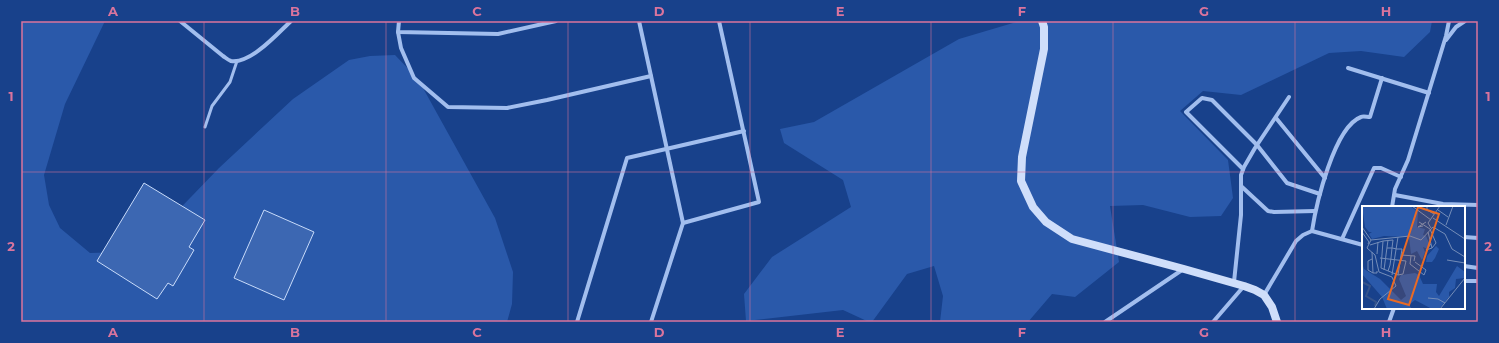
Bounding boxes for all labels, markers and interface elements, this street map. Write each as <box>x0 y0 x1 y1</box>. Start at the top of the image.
text: A <box>107 3 119 19</box>
text: B <box>290 3 300 19</box>
text: C <box>472 3 482 19</box>
text: D <box>654 3 665 19</box>
text: E <box>836 3 845 19</box>
text: F <box>1018 3 1026 19</box>
text: G <box>1199 3 1209 19</box>
text: H <box>1381 3 1391 19</box>
text: 1 <box>8 88 14 104</box>
text: 1 <box>1485 88 1491 104</box>
inset map <box>1362 206 1465 309</box>
text: 2 <box>7 238 15 254</box>
text: 2 <box>1484 238 1492 254</box>
text: A <box>107 324 119 340</box>
text: B <box>290 324 300 340</box>
text: C <box>472 324 482 340</box>
text: D <box>654 324 665 340</box>
text: E <box>836 324 845 340</box>
text: F <box>1018 324 1026 340</box>
text: G <box>1199 324 1209 340</box>
text: H <box>1381 324 1391 340</box>

